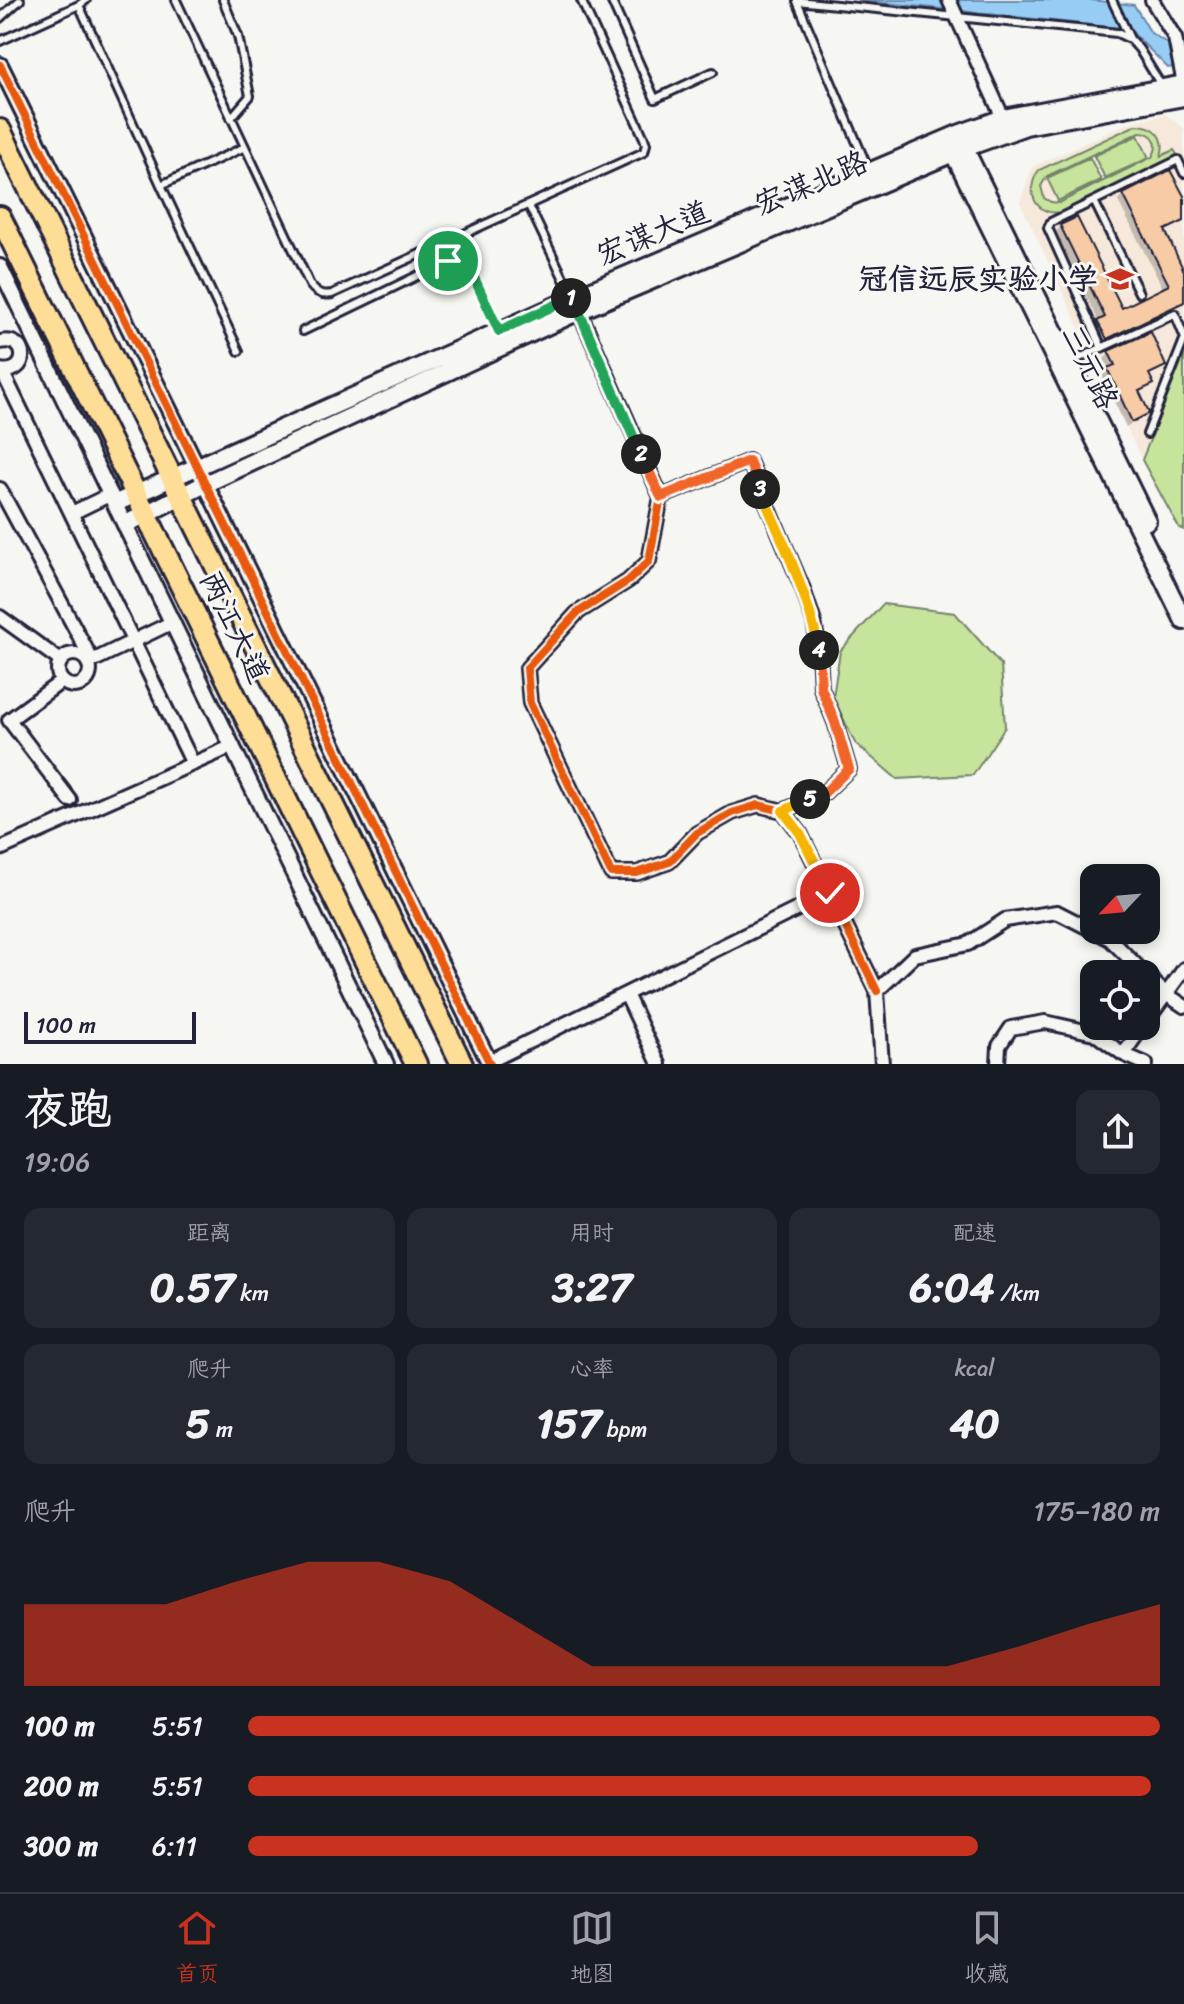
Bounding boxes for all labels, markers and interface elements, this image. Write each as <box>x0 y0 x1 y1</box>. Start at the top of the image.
street label: 宏谋北路 <box>745 135 877 231</box>
street label: 宏谋大道 <box>587 185 719 281</box>
pin <box>414 227 482 295</box>
icon: arrive <box>426 239 470 283</box>
place label: 冠信远辰实验小学 <box>858 252 1098 306</box>
school or university icon: 冠信远辰实验小学 <box>1105 264 1135 294</box>
pin: 1 <box>551 278 591 318</box>
text: 1 <box>566 278 576 317</box>
street label: 三元路 <box>1046 315 1134 419</box>
pin: 2 <box>621 434 661 474</box>
text: 2 <box>635 434 647 473</box>
pin: 3 <box>740 469 780 509</box>
text: 3 <box>754 469 766 508</box>
street label: 两江大道 <box>184 561 286 693</box>
pin: 4 <box>799 630 839 670</box>
text: 4 <box>812 630 826 669</box>
pin: 5 <box>790 779 830 819</box>
text: 5 <box>803 779 817 818</box>
pin <box>796 859 864 927</box>
north arrow <box>1080 864 1160 944</box>
map controls <box>1080 864 1160 1040</box>
icon: check <box>808 871 852 915</box>
button: locate <box>1080 960 1160 1040</box>
text: 100 m <box>36 1006 96 1045</box>
scale bar <box>24 1008 196 1044</box>
text: 夜跑 <box>24 1070 112 1148</box>
button: share <box>1076 1090 1160 1174</box>
text: 19:06 <box>24 1139 90 1185</box>
text: 距离 <box>187 1213 231 1252</box>
text: 用时 <box>570 1213 614 1252</box>
text: 配速 <box>953 1213 997 1252</box>
text: 0.57 <box>150 1252 234 1323</box>
text: 3:27 <box>552 1252 632 1323</box>
text: 6:04 <box>910 1252 995 1323</box>
text: km <box>234 1274 269 1313</box>
text: /km <box>995 1274 1040 1313</box>
text: 爬升 <box>187 1349 231 1388</box>
text: 心率 <box>570 1349 614 1388</box>
text: kcal <box>955 1349 995 1388</box>
text: 5 <box>186 1388 210 1459</box>
text: 157 <box>537 1388 601 1459</box>
text: 40 <box>950 1388 1000 1459</box>
text: m <box>210 1410 233 1449</box>
text: bpm <box>601 1410 647 1449</box>
text: 爬升 <box>24 1488 76 1534</box>
text: 175–180 m <box>1033 1488 1160 1534</box>
text: 100 m <box>24 1703 95 1749</box>
text: 5:51 <box>152 1703 203 1749</box>
text: 200 m <box>24 1763 99 1809</box>
text: 5:51 <box>152 1763 203 1809</box>
text: 300 m <box>24 1823 98 1869</box>
text: 6:11 <box>152 1823 197 1869</box>
tab: 首页 <box>175 1906 219 1993</box>
tab: 地图 <box>570 1906 614 1993</box>
tab: 收藏 <box>965 1906 1009 1993</box>

